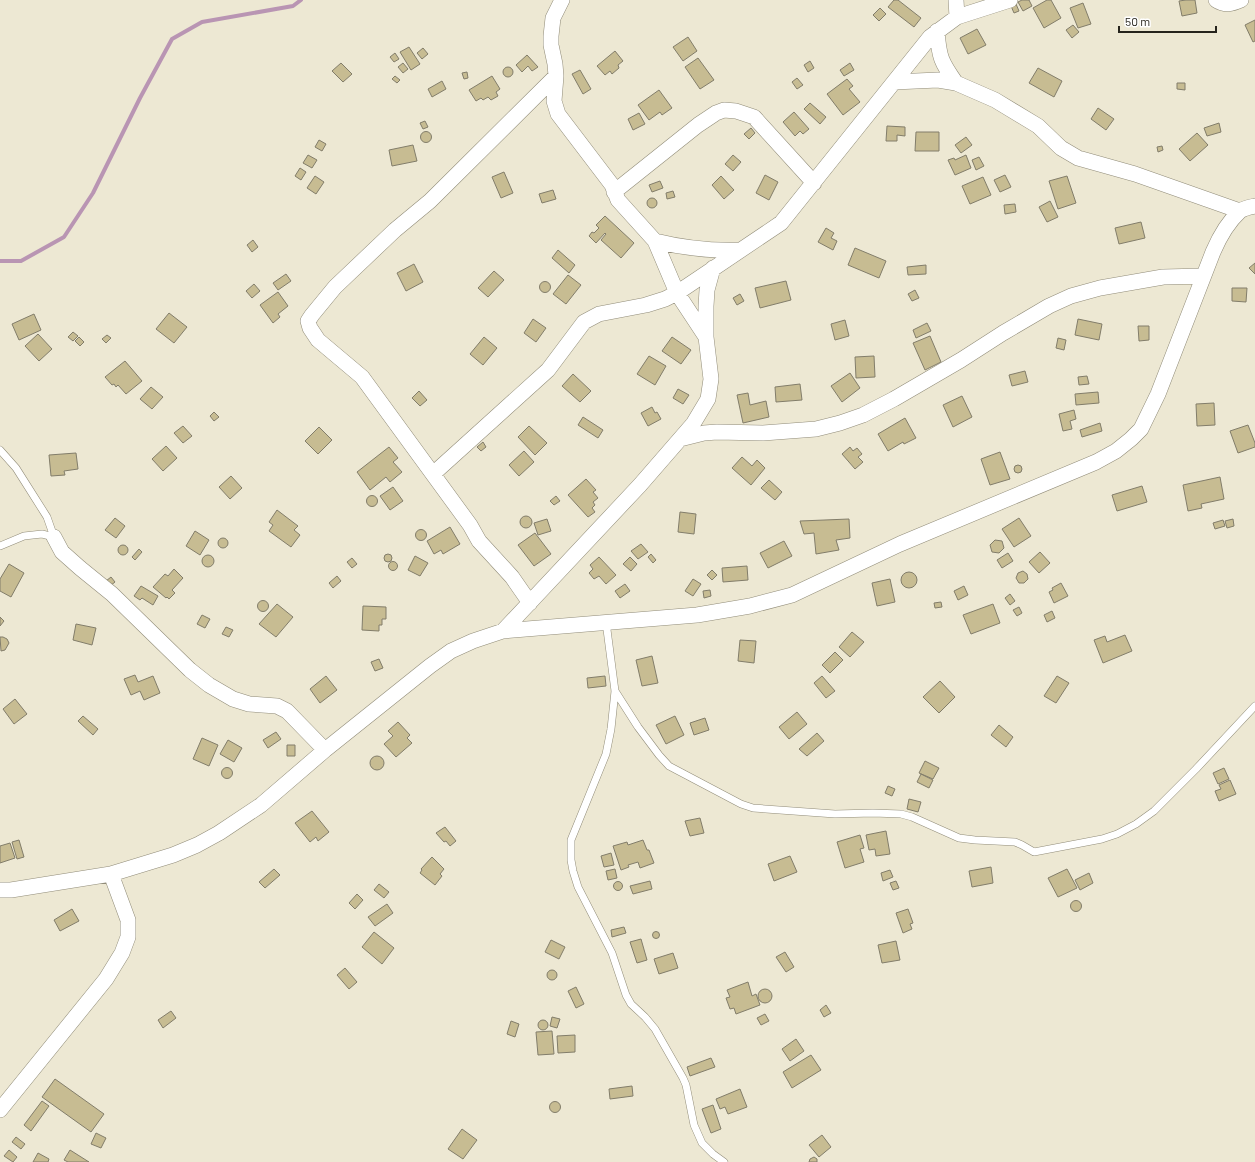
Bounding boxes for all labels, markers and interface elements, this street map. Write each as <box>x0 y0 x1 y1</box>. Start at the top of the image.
scale bar <box>1119 8 1216 34</box>
text: 50 m <box>1125 14 1150 28</box>

